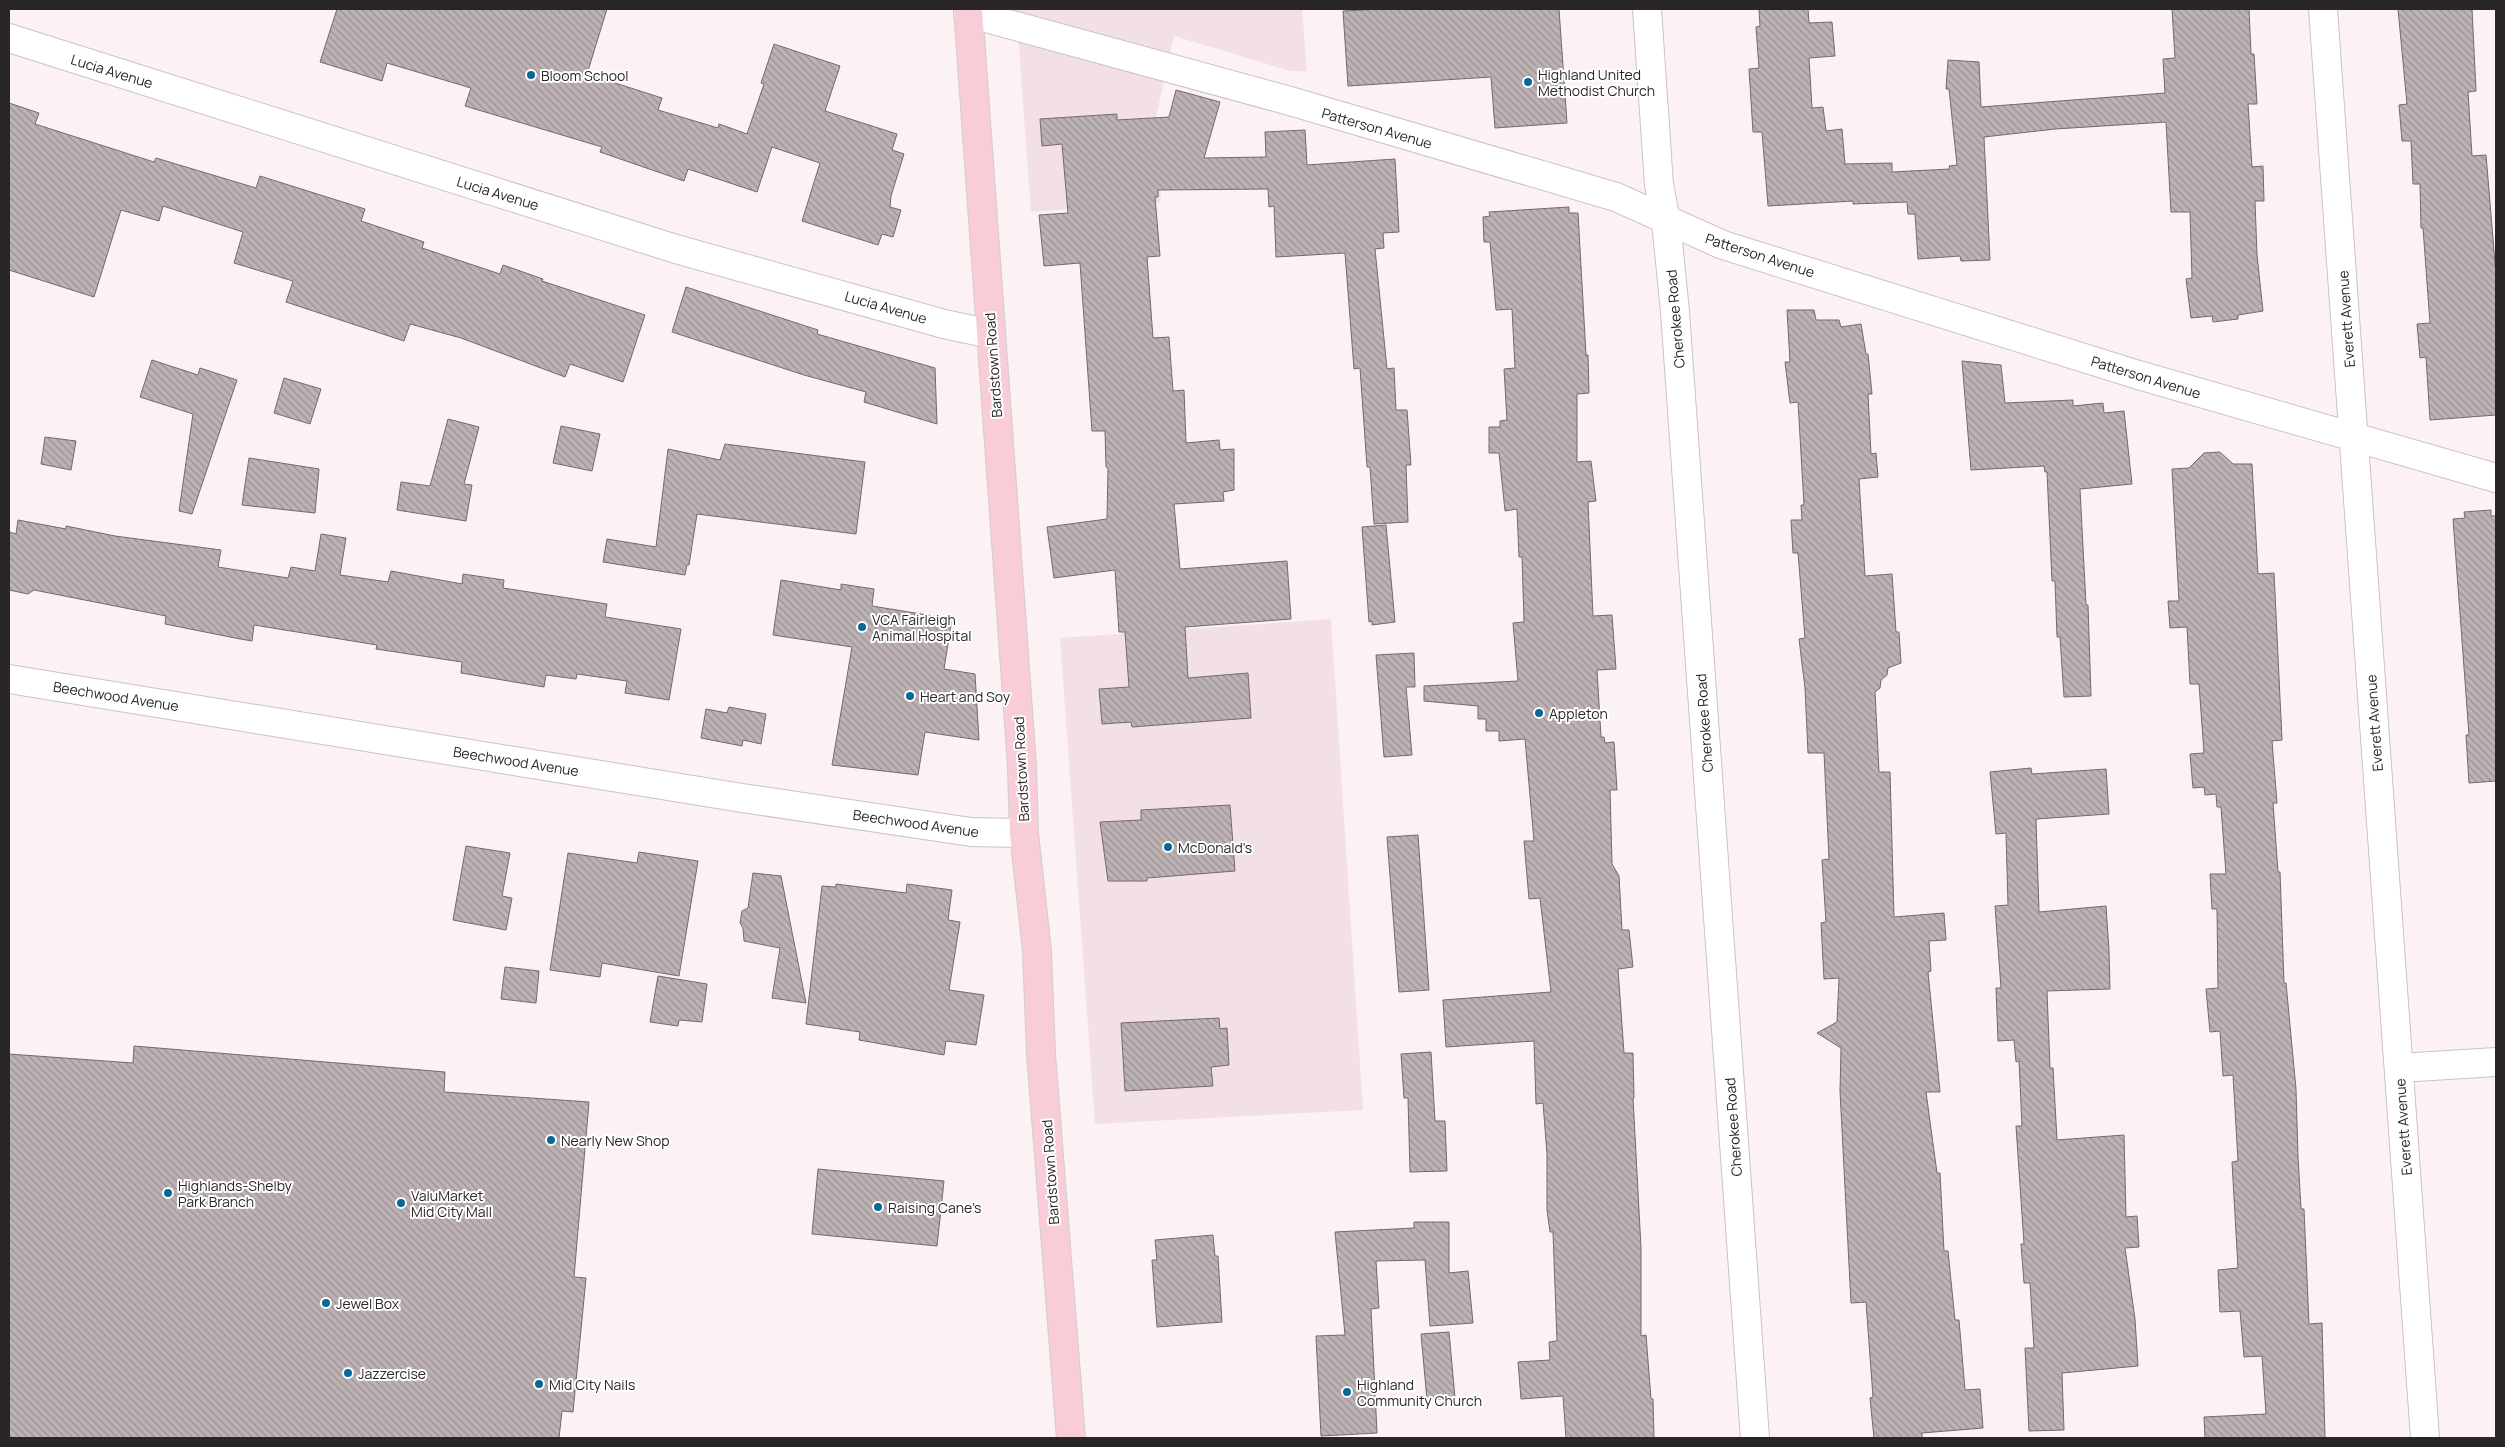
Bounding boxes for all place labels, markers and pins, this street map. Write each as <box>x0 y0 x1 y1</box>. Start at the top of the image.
place label: Highland United Methodist Church <box>1538 65 1655 100</box>
place label: Bloom School <box>541 66 629 85</box>
marker: Bloom School <box>525 69 537 81</box>
marker: Highland United Methodist Church <box>1522 76 1534 88</box>
place label: VCA Fairleigh Animal Hospital <box>872 610 972 645</box>
marker: VCA Fairleigh Animal Hospital <box>856 621 868 633</box>
place label: Heart and Soy <box>920 687 1011 706</box>
marker: Heart and Soy <box>904 690 916 702</box>
place label: Appleton <box>1549 704 1608 723</box>
marker: Appleton <box>1533 707 1545 719</box>
place label: McDonald's <box>1178 838 1252 857</box>
marker: McDonald's <box>1162 841 1174 853</box>
place label: Nearly New Shop <box>561 1131 669 1150</box>
marker: Nearly New Shop <box>545 1134 557 1146</box>
place label: Highlands-Shelby Park Branch <box>178 1176 293 1211</box>
place label: ValuMarket Mid City Mall <box>411 1186 492 1221</box>
marker: Highlands-Shelby Park Branch <box>162 1187 174 1199</box>
marker: ValuMarket Mid City Mall <box>395 1197 407 1209</box>
place label: Raising Cane's <box>888 1198 981 1217</box>
marker: Raising Cane's <box>872 1201 884 1213</box>
place label: Jewel Box <box>336 1294 400 1313</box>
marker: Jewel Box <box>320 1297 332 1309</box>
place label: Jazzercise <box>358 1364 426 1383</box>
marker: Jazzercise <box>342 1367 354 1379</box>
place label: Mid City Nails <box>549 1375 635 1394</box>
place label: Highland Community Church <box>1357 1375 1482 1410</box>
marker: Mid City Nails <box>533 1378 545 1390</box>
marker: Highland Community Church <box>1341 1386 1353 1398</box>

